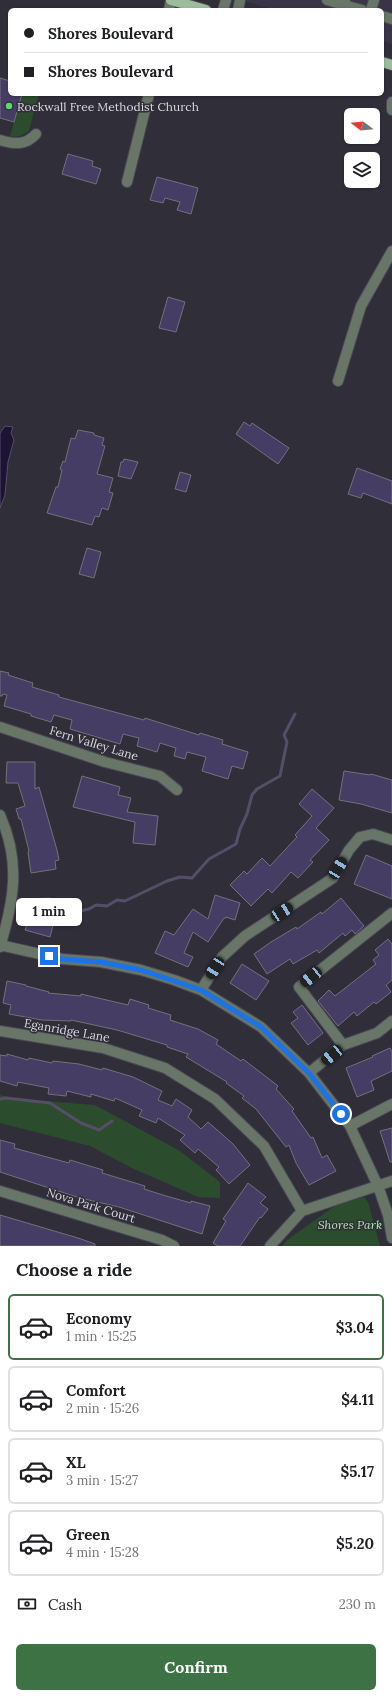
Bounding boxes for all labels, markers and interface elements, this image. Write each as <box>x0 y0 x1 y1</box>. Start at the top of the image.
text: Shores Boulevard <box>48 24 173 43</box>
text: Shores Boulevard <box>48 62 173 81</box>
place label: Rockwall Free Methodist Church <box>17 99 199 114</box>
marker: Rockwall Free Methodist Church <box>4 101 14 111</box>
north arrow <box>344 108 380 144</box>
map controls <box>344 108 380 188</box>
button: layers <box>344 152 380 188</box>
street label: Fern Valley Lane <box>48 722 141 764</box>
car <box>327 855 349 881</box>
callout: 1 min <box>16 898 82 926</box>
car <box>269 900 295 924</box>
text: 1 min <box>32 903 66 920</box>
route end <box>40 947 58 965</box>
car <box>203 955 227 981</box>
car <box>298 965 324 989</box>
street label: Eganridge Lane <box>23 1015 111 1045</box>
car <box>319 1043 345 1067</box>
route start <box>332 1105 350 1123</box>
street label: Nova Park Court <box>45 1184 137 1226</box>
park label: Shores Park <box>318 1217 382 1232</box>
text: Choose a ride <box>16 1258 132 1281</box>
icon: car <box>18 1309 54 1345</box>
text: Economy <box>66 1309 131 1328</box>
text: $3.04 <box>336 1318 374 1337</box>
text: 1 min · 15:25 <box>66 1328 137 1345</box>
icon: car <box>18 1381 54 1417</box>
text: Comfort <box>66 1381 126 1400</box>
text: $4.11 <box>341 1390 374 1409</box>
text: 2 min · 15:26 <box>66 1400 139 1417</box>
icon: car <box>18 1453 54 1489</box>
text: XL <box>66 1453 86 1472</box>
text: $5.17 <box>340 1462 374 1481</box>
text: 3 min · 15:27 <box>66 1472 138 1489</box>
icon: car <box>18 1525 54 1561</box>
text: Green <box>66 1525 110 1544</box>
text: $5.20 <box>336 1534 374 1553</box>
text: 4 min · 15:28 <box>66 1544 139 1561</box>
icon: cash <box>16 1593 38 1615</box>
text: Cash <box>48 1595 82 1614</box>
text: 230 m <box>339 1596 376 1613</box>
button: Confirm <box>16 1644 376 1690</box>

